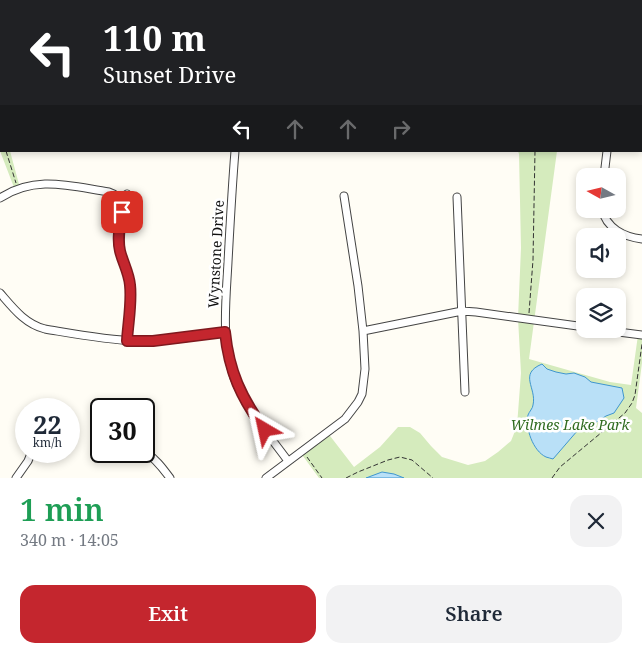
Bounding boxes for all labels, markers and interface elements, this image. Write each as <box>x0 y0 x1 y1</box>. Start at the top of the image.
text: 110 m <box>103 14 206 61</box>
icon: left <box>20 20 85 85</box>
text: Sunset Drive <box>103 59 236 89</box>
icon: left <box>228 115 256 143</box>
icon: ahead <box>281 115 309 143</box>
icon: ahead <box>334 115 362 143</box>
icon: right <box>387 115 415 143</box>
north arrow <box>576 168 626 218</box>
map controls <box>576 168 626 338</box>
pin <box>101 191 143 233</box>
icon: arrive <box>108 198 136 226</box>
street label: Wynstone Drive <box>203 200 228 308</box>
button: sound <box>576 228 626 278</box>
button: layers <box>576 288 626 338</box>
speed limit sign: 30 <box>90 398 155 463</box>
position arrow <box>238 403 290 455</box>
text: 22 <box>33 407 62 441</box>
park label: Wilmes Lake Park <box>510 415 631 434</box>
text: km/h <box>33 434 62 451</box>
text: 1 min <box>20 489 104 530</box>
button: close <box>570 495 622 547</box>
text: 340 m · 14:05 <box>20 529 119 551</box>
button: Exit <box>20 585 316 643</box>
button: Share <box>326 585 622 643</box>

